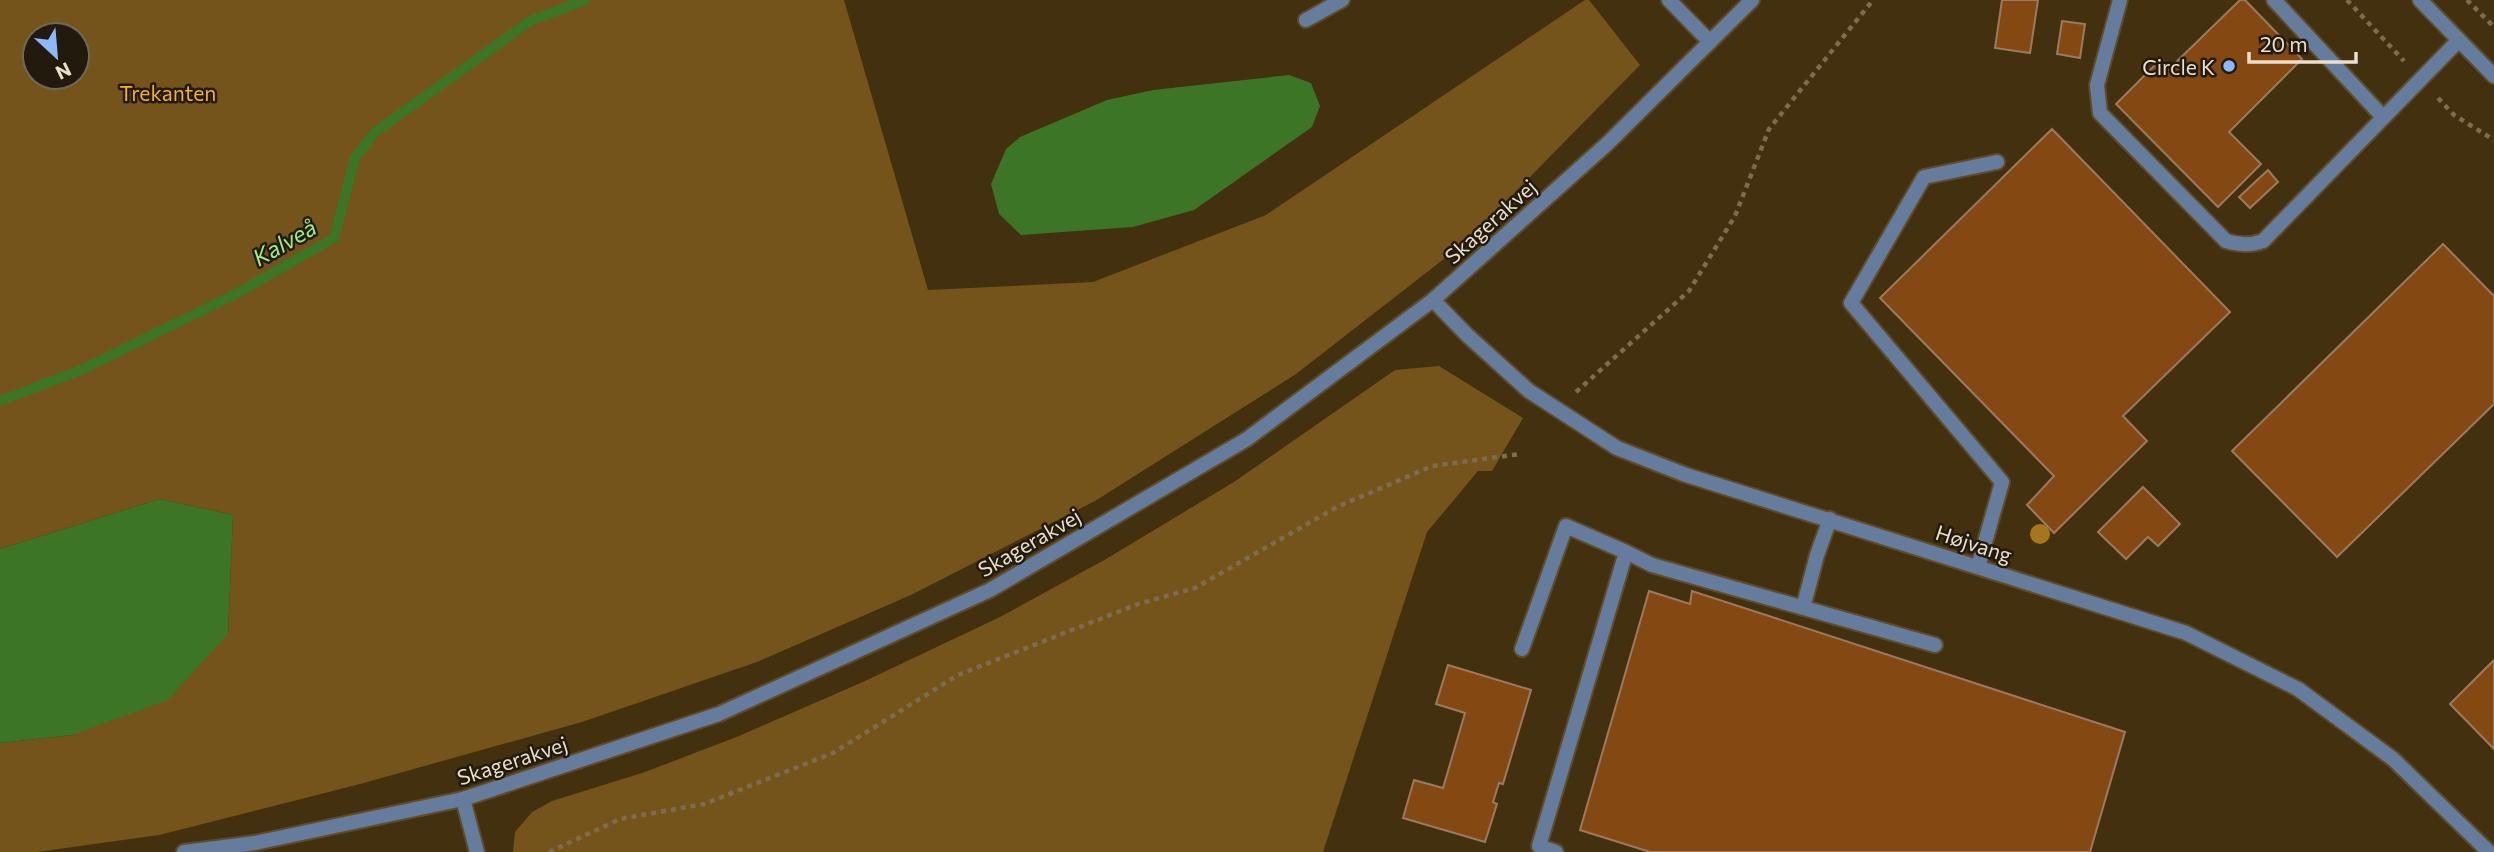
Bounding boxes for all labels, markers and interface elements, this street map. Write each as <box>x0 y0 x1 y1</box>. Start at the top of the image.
north arrow <box>21 21 91 91</box>
scale bar <box>2249 21 2356 65</box>
text: 20 m <box>2260 31 2308 56</box>
place label: Circle K <box>2142 54 2215 79</box>
text: N <box>52 58 75 85</box>
marker: Circle K <box>2221 58 2237 74</box>
park label: Trekanten <box>120 80 216 105</box>
street label: Skagerakvej <box>1439 173 1541 269</box>
water label: Kalveå <box>247 213 321 271</box>
street label: Skagerakvej <box>973 503 1085 581</box>
street label: Højvang <box>1933 519 2015 567</box>
street label: Skagerakvej <box>454 730 570 790</box>

